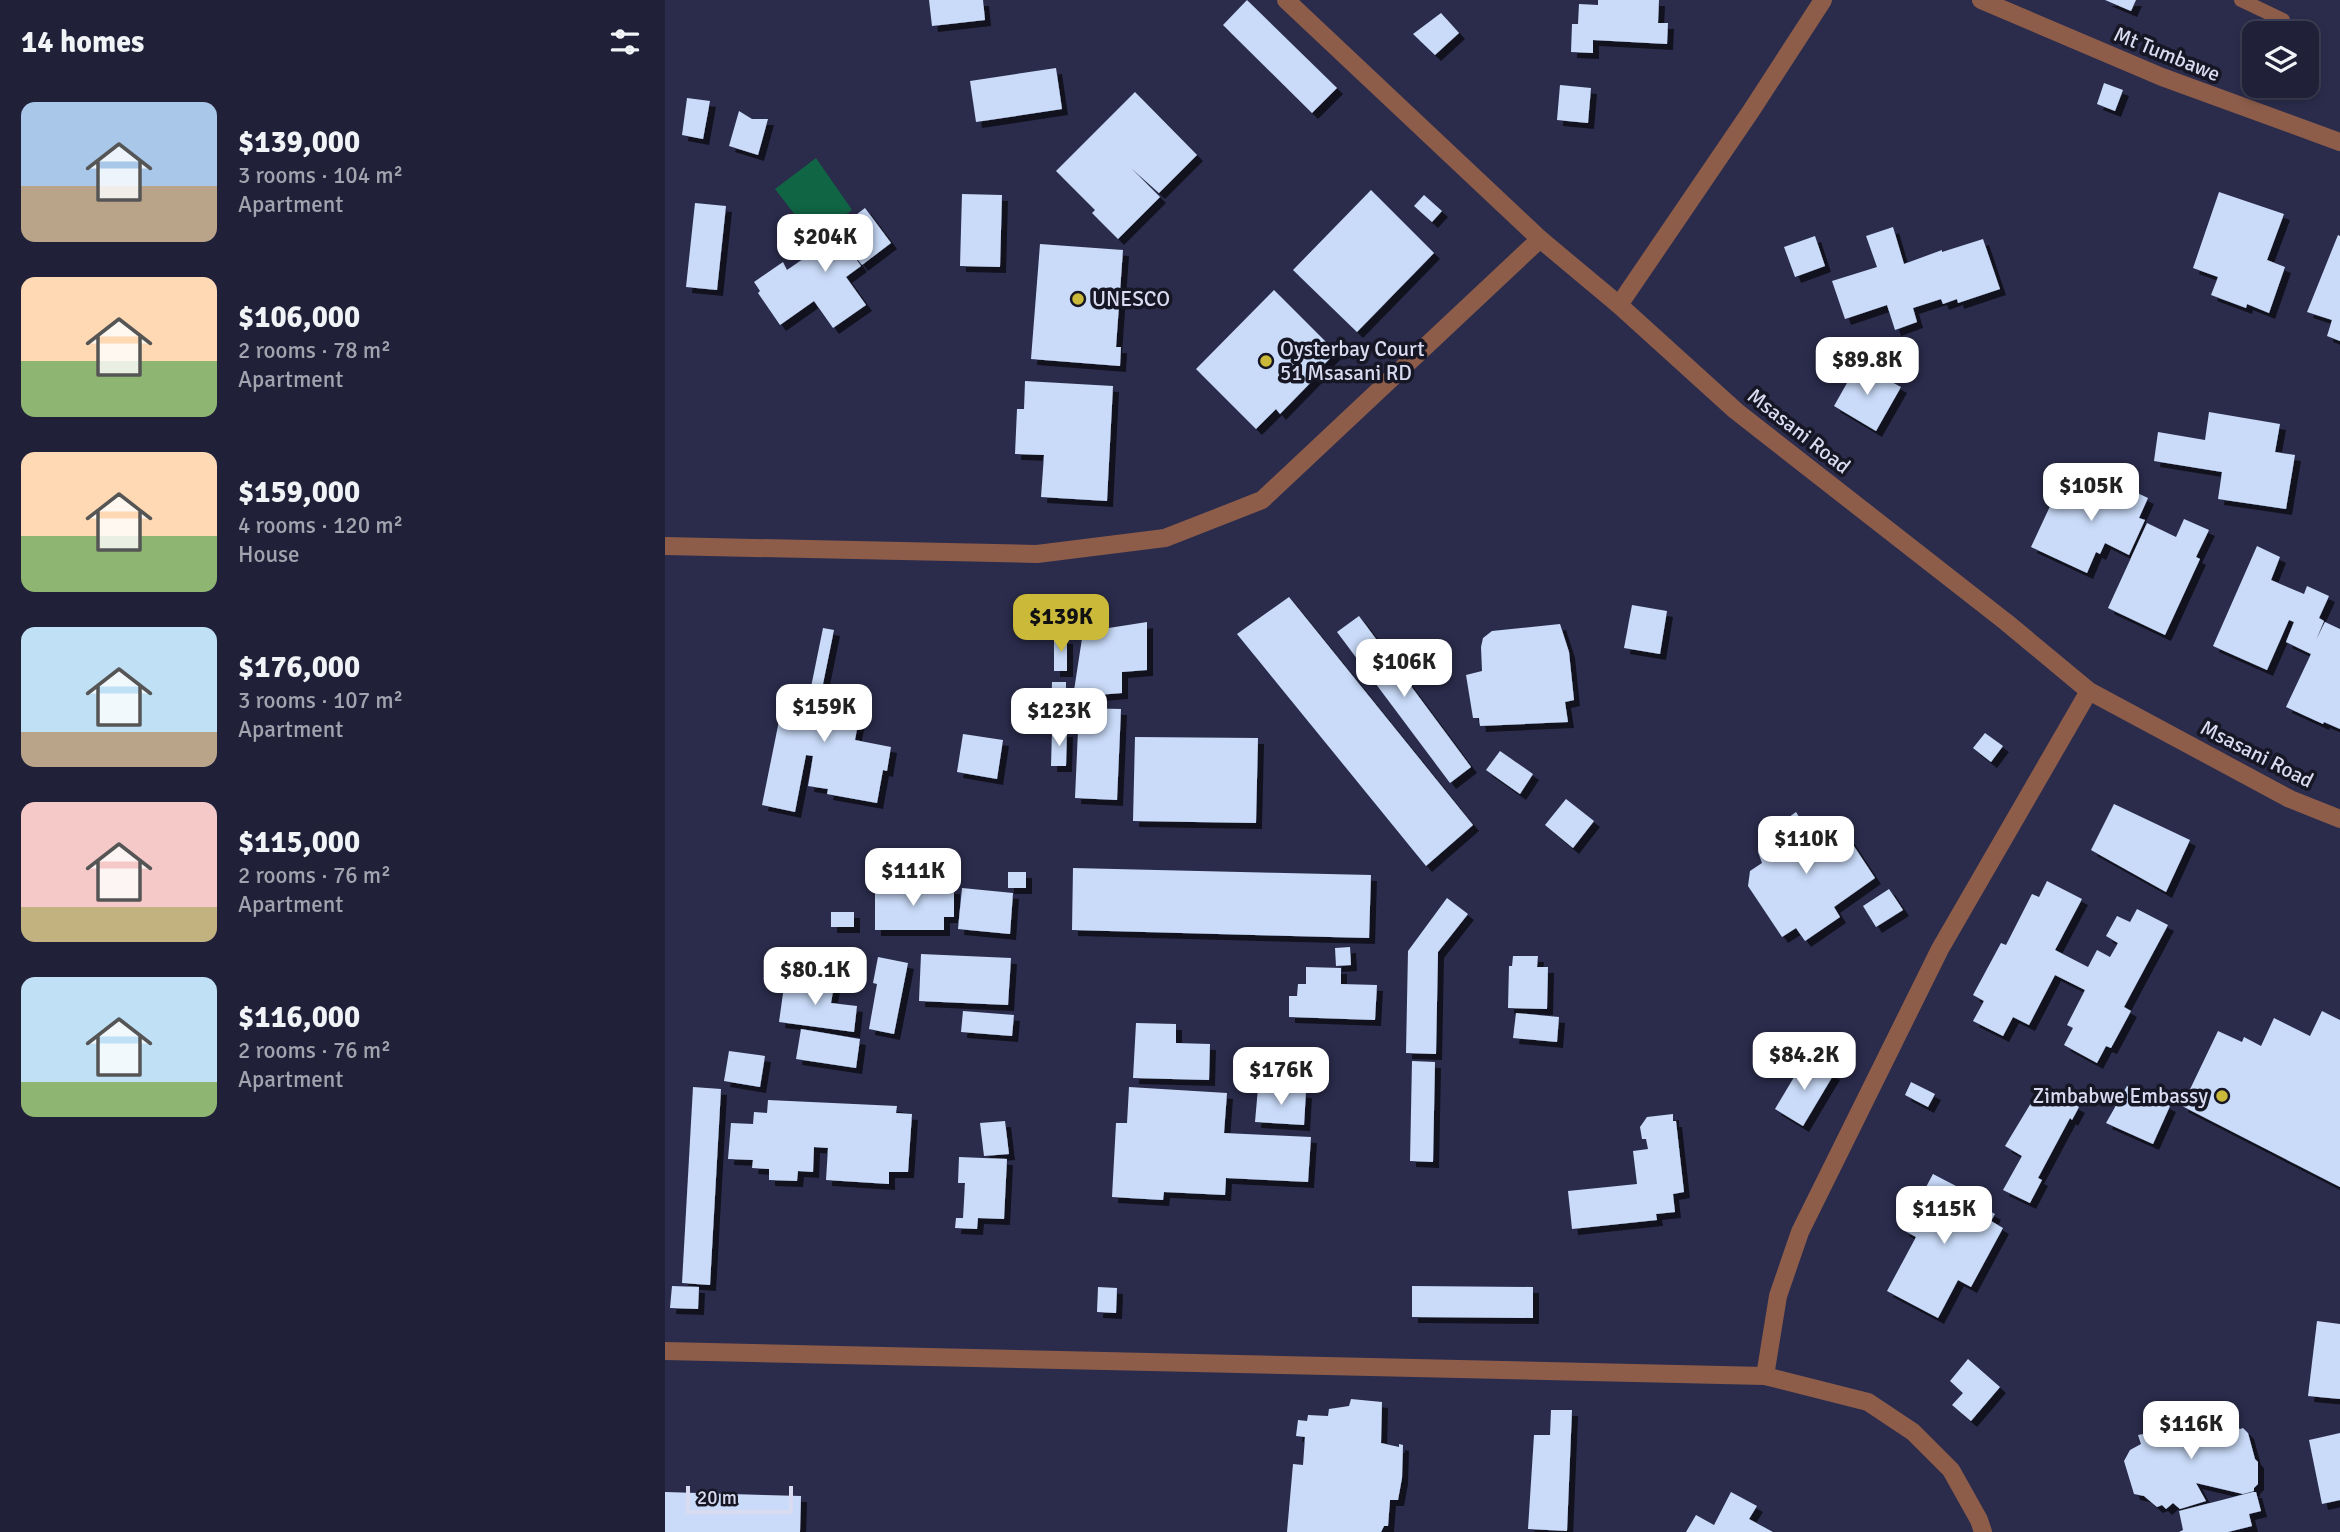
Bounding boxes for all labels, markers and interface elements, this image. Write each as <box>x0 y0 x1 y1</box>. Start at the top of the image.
street label: Mt Tumbawe <box>2110 21 2224 87</box>
map controls <box>2242 21 2319 98</box>
button: layers <box>2242 21 2319 98</box>
icon: filters <box>606 23 644 61</box>
text: 14 homes <box>21 24 144 61</box>
text: $139,000 <box>238 124 360 161</box>
icon: home <box>77 130 161 214</box>
text: 3 rooms · 104 m² <box>238 161 403 190</box>
text: Apartment <box>238 190 343 219</box>
pin: $204K <box>776 215 874 274</box>
text: $204K <box>793 222 857 251</box>
place label: UNESCO <box>1092 286 1170 312</box>
marker: UNESCO <box>1070 291 1086 307</box>
text: $106,000 <box>238 299 360 336</box>
icon: home <box>77 305 161 389</box>
text: 2 rooms · 78 m² <box>238 336 391 365</box>
place label: Oysterbay Court 51 Msasani RD <box>1280 336 1425 386</box>
pin: $89.8K <box>1810 338 1924 397</box>
text: $89.8K <box>1832 345 1902 374</box>
marker: Oysterbay Court 51 Msasani RD <box>1258 353 1274 369</box>
text: Apartment <box>238 365 343 394</box>
street label: Msasani Road <box>1742 383 1856 479</box>
pin: $105K <box>2042 463 2140 523</box>
text: $105K <box>2059 471 2123 500</box>
text: $159,000 <box>238 474 360 511</box>
icon: home <box>77 480 161 564</box>
text: 4 rooms · 120 m² <box>238 511 403 540</box>
text: House <box>238 540 300 569</box>
pin: $139K <box>1012 594 1110 654</box>
text: $139K <box>1029 602 1093 631</box>
pin: $106K <box>1355 640 1453 699</box>
text: $106K <box>1372 647 1436 676</box>
text: $176,000 <box>238 649 360 686</box>
icon: home <box>77 655 161 739</box>
pin: $159K <box>775 684 873 744</box>
text: 3 rooms · 107 m² <box>238 686 403 715</box>
pin: $123K <box>1010 688 1108 748</box>
text: $159K <box>792 692 856 721</box>
text: $123K <box>1027 696 1091 725</box>
street label: Msasani Road <box>2196 714 2318 794</box>
text: Apartment <box>238 715 343 744</box>
pin: $110K <box>1757 816 1855 876</box>
text: $115,000 <box>238 824 360 861</box>
text: $110K <box>1774 824 1838 853</box>
icon: home <box>77 830 161 914</box>
pin: $111K <box>864 848 962 908</box>
text: $111K <box>881 856 945 885</box>
text: 2 rooms · 76 m² <box>238 861 391 890</box>
text: Apartment <box>238 890 343 919</box>
pin: $80.1K <box>758 948 872 1007</box>
text: $80.1K <box>780 955 850 984</box>
text: $116,000 <box>238 999 360 1036</box>
icon: home <box>77 1005 161 1089</box>
pin: $84.2K <box>1747 1032 1861 1092</box>
text: 2 rooms · 76 m² <box>238 1036 391 1065</box>
text: $84.2K <box>1769 1040 1839 1069</box>
pin: $176K <box>1232 1048 1330 1107</box>
text: $176K <box>1249 1055 1313 1084</box>
text: Apartment <box>238 1065 343 1094</box>
place label: Zimbabwe Embassy <box>2032 1083 2208 1109</box>
marker: Zimbabwe Embassy <box>2214 1088 2230 1104</box>
pin: $115K <box>1895 1186 1993 1246</box>
text: $115K <box>1912 1194 1976 1223</box>
pin: $116K <box>2142 1402 2240 1461</box>
text: $116K <box>2159 1409 2223 1438</box>
scale bar <box>686 1483 793 1515</box>
text: 20 m <box>697 1486 737 1510</box>

